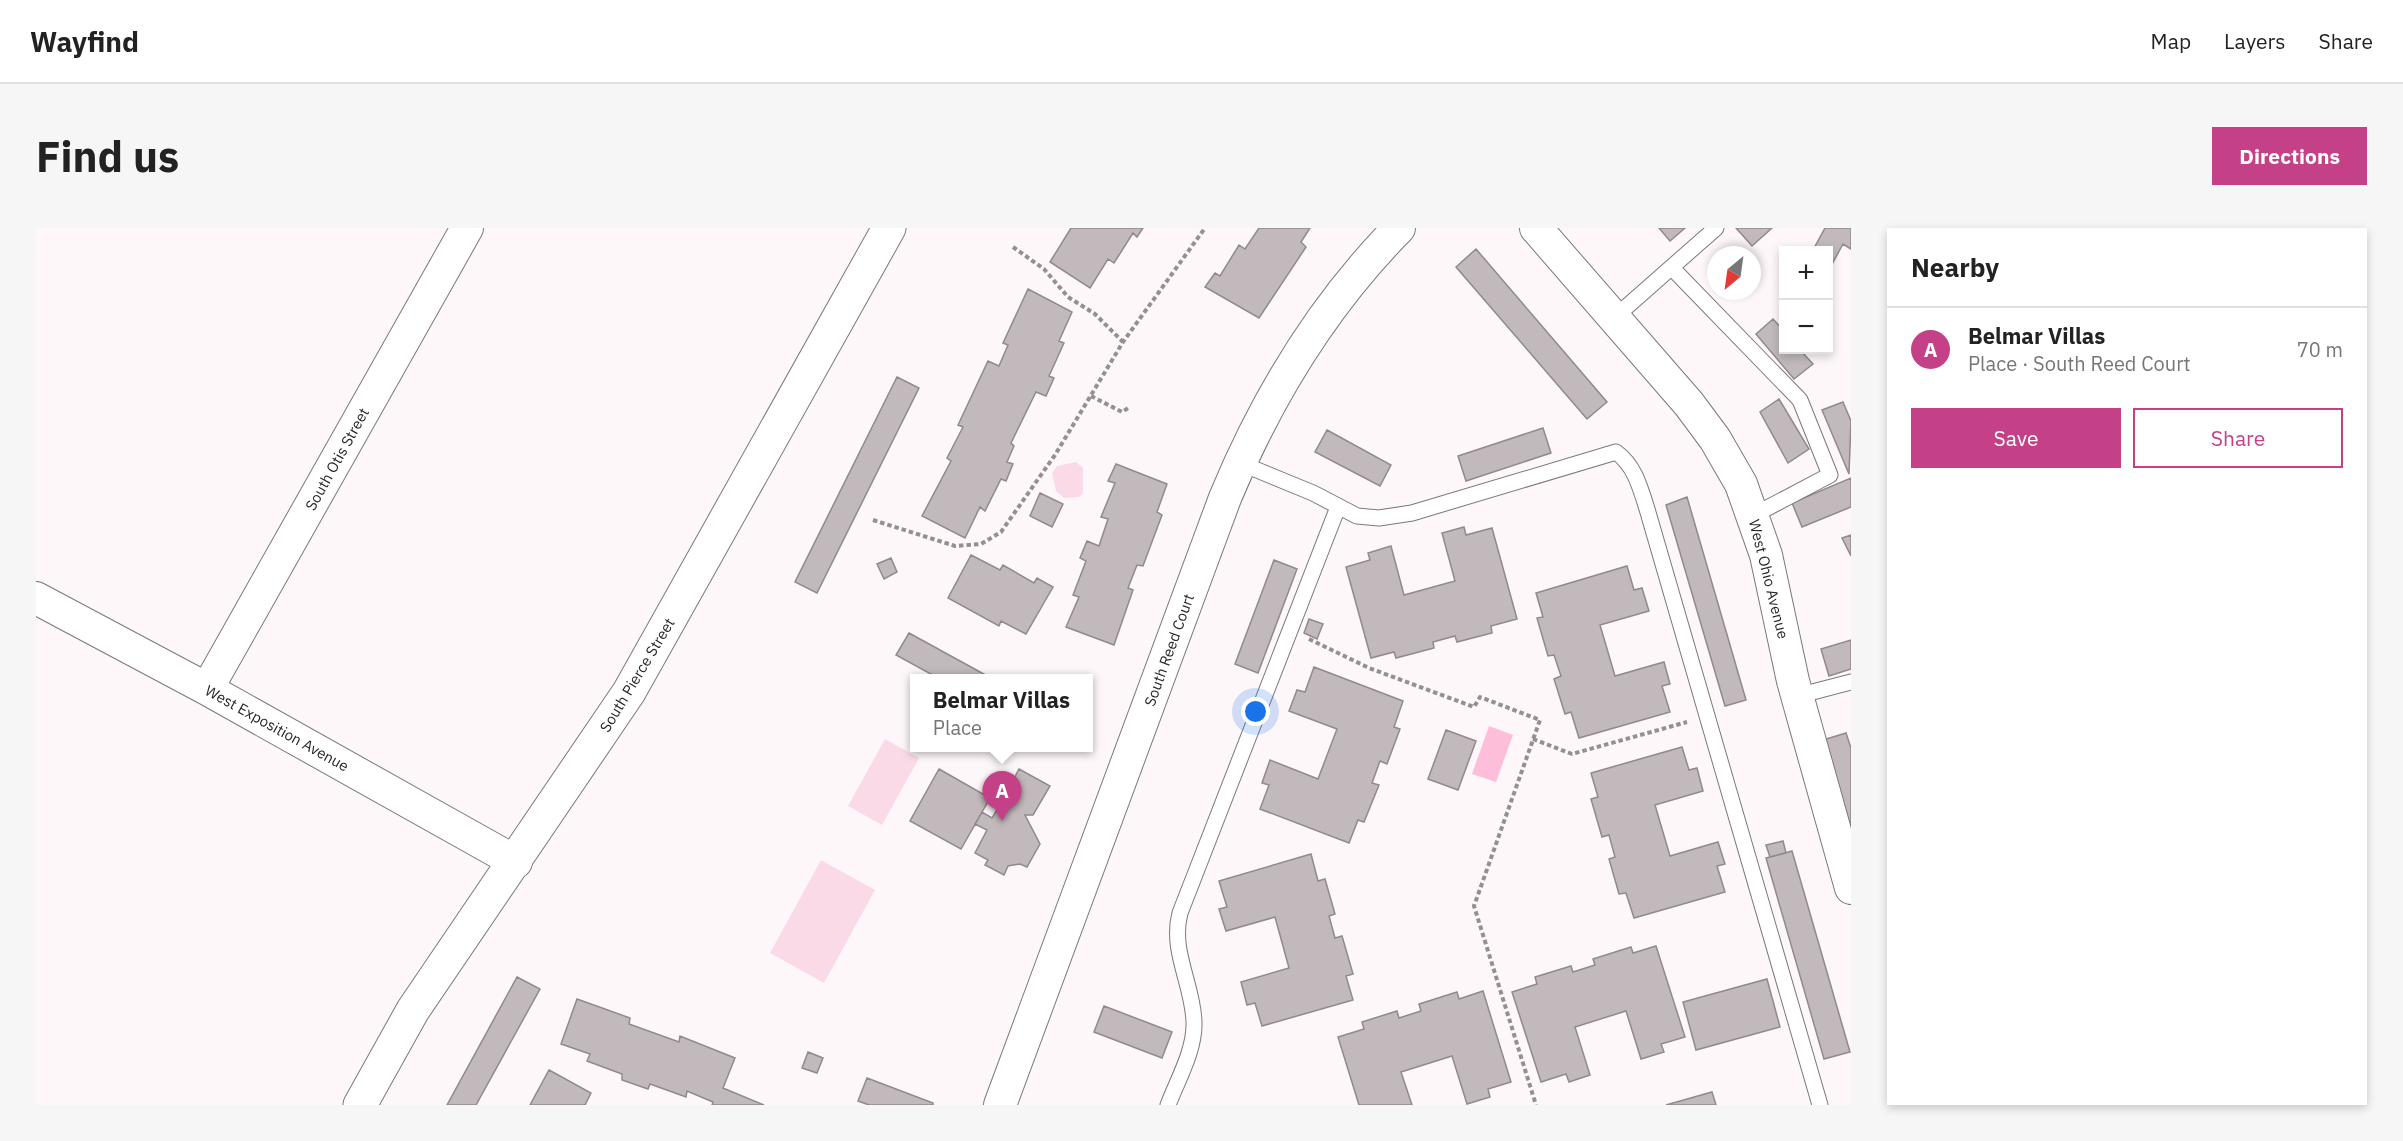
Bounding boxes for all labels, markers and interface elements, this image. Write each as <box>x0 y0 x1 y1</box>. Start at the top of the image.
text: Wayfind <box>30 23 139 60</box>
text: Map <box>2151 27 2191 55</box>
text: Layers <box>2224 27 2286 55</box>
text: Share <box>2319 27 2373 55</box>
button: Directions <box>2212 127 2367 185</box>
text: Find us <box>36 129 179 184</box>
north arrow <box>1707 246 1761 300</box>
map controls <box>1779 246 1833 354</box>
button: + <box>1779 246 1833 300</box>
text: Nearby <box>1911 250 1999 284</box>
button: − <box>1779 300 1833 354</box>
text: Belmar Villas <box>1968 321 2105 350</box>
text: A <box>1924 336 1937 363</box>
text: 70 m <box>2297 336 2343 363</box>
text: Place · South Reed Court <box>1968 350 2191 377</box>
street label: South Otis Street <box>301 404 373 514</box>
button: Save <box>1911 408 2121 468</box>
button: Share <box>2133 408 2343 468</box>
street label: West Ohio Avenue <box>1745 517 1793 641</box>
street label: South Reed Court <box>1140 591 1198 709</box>
street label: South Pierce Street <box>595 614 679 736</box>
popup <box>910 674 1093 752</box>
street label: West Exposition Avenue <box>202 681 352 775</box>
text: Belmar Villas <box>933 685 1070 714</box>
your location <box>1241 697 1270 726</box>
text: Place <box>933 714 982 741</box>
pin: A <box>982 772 1022 821</box>

